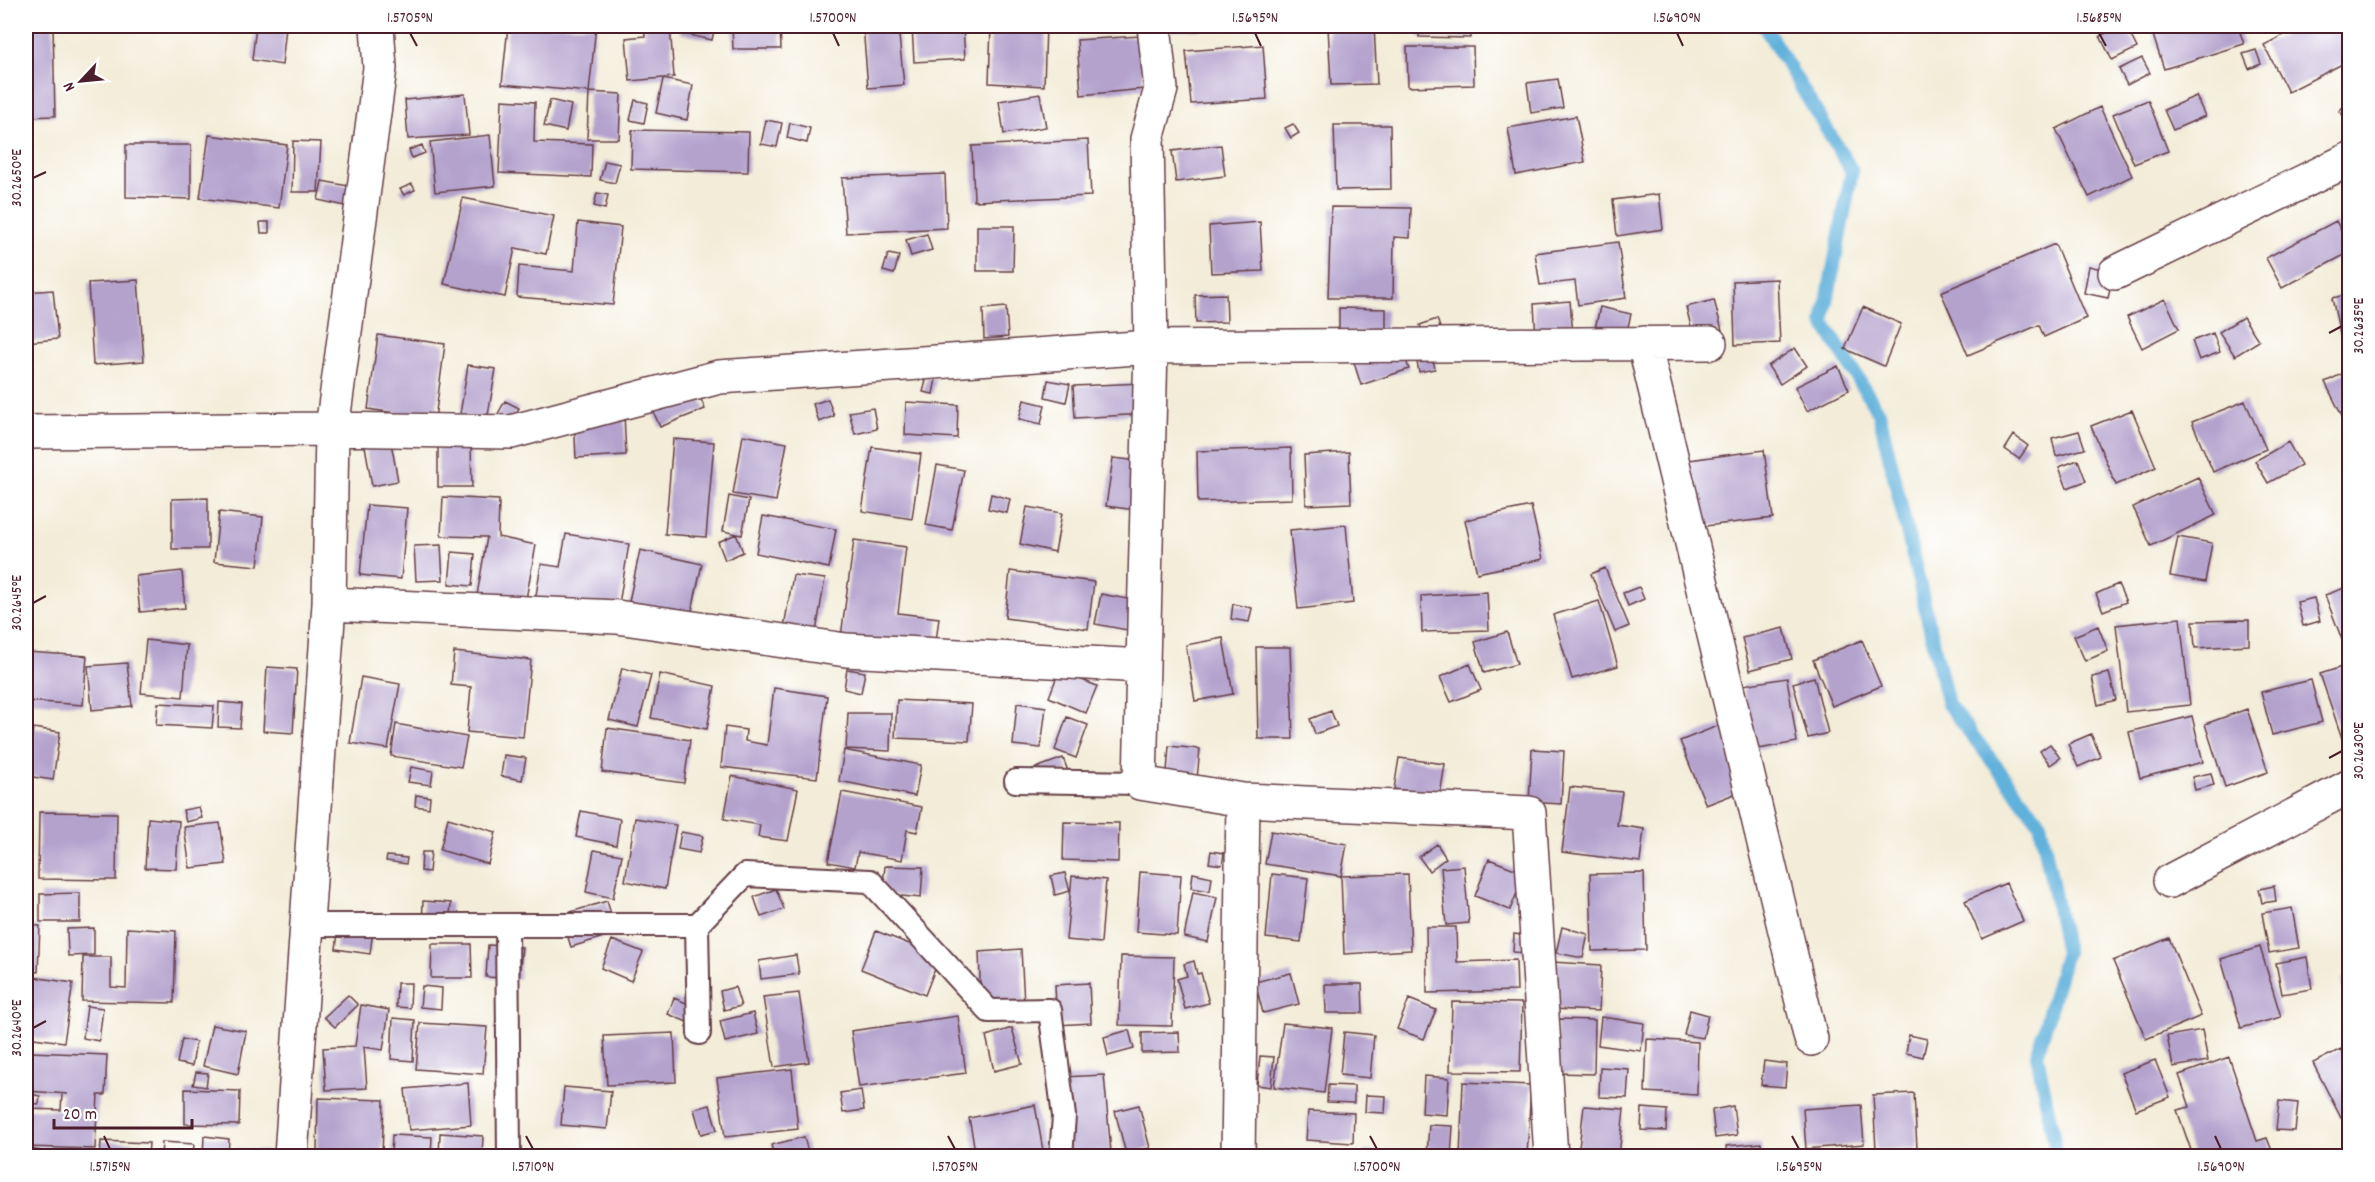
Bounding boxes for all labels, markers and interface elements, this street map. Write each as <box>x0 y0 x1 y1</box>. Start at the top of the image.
text: 1.5705°N <box>387 8 433 30</box>
text: 1.5700°N <box>809 8 857 30</box>
text: 1.5695°N <box>1232 8 1278 30</box>
text: 1.5690°N <box>1653 8 1701 30</box>
text: 1.5685°N <box>2076 8 2122 30</box>
north arrow <box>51 51 111 111</box>
text: N <box>58 78 82 95</box>
text: 30.2650°E <box>7 149 29 207</box>
text: 30.2635°E <box>2349 298 2371 354</box>
text: 30.2645°E <box>7 575 29 631</box>
text: 30.2630°E <box>2349 722 2371 780</box>
text: 30.2640°E <box>7 999 29 1057</box>
scale bar <box>54 1092 192 1130</box>
text: 20 m <box>63 1103 97 1128</box>
text: 1.5715°N <box>90 1157 130 1179</box>
text: 1.5710°N <box>512 1157 554 1179</box>
text: 1.5705°N <box>932 1157 978 1179</box>
text: 1.5700°N <box>1353 1157 1401 1179</box>
text: 1.5695°N <box>1776 1157 1822 1179</box>
text: 1.5690°N <box>2197 1157 2245 1179</box>

